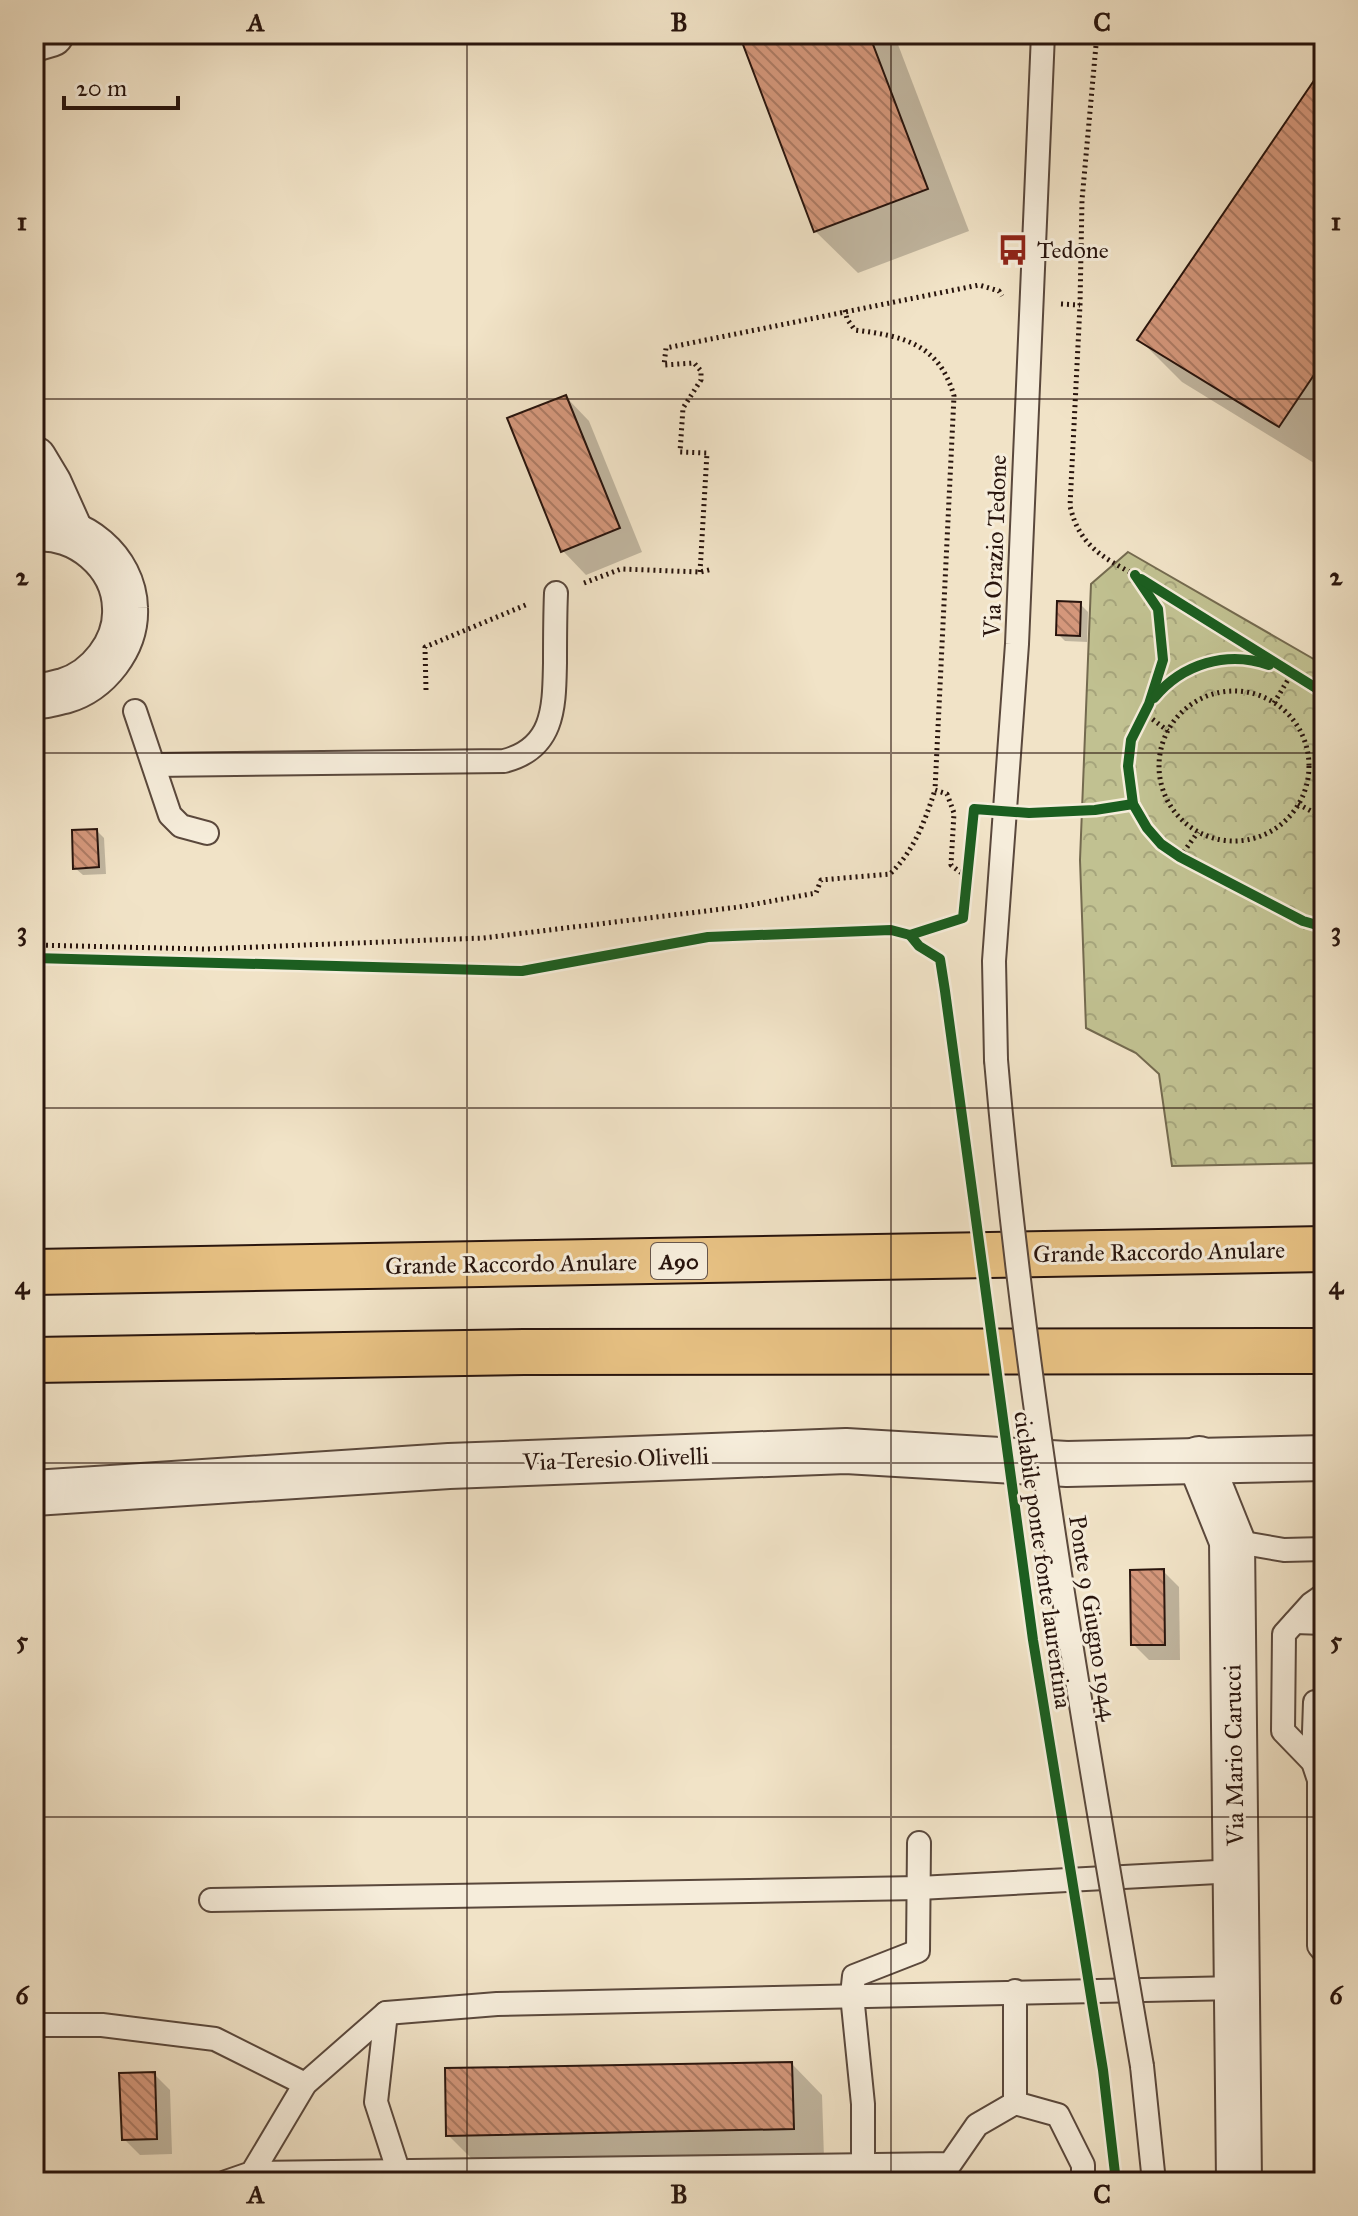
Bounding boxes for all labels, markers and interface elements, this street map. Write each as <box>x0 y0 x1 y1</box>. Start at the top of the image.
text: A <box>245 6 265 38</box>
text: B <box>670 6 688 38</box>
text: C <box>1093 6 1111 38</box>
scale bar <box>64 60 178 110</box>
text: 20 m <box>76 73 127 103</box>
text: 1 <box>17 205 27 237</box>
text: 1 <box>1331 205 1341 237</box>
bus stop icon: Tedone <box>996 233 1030 267</box>
place label: Tedone <box>1037 235 1109 265</box>
street label: Via Orazio Tedone <box>977 454 1013 639</box>
text: 2 <box>16 560 30 592</box>
text: 2 <box>1330 560 1344 592</box>
text: 3 <box>17 915 27 947</box>
text: 3 <box>1331 915 1341 947</box>
street label: Grande Raccordo Anulare <box>1033 1235 1285 1269</box>
road number: A90 <box>651 1243 707 1279</box>
street label: Grande Raccordo Anulare <box>385 1247 637 1281</box>
text: 4 <box>15 1269 31 1301</box>
text: 4 <box>1329 1269 1345 1301</box>
street label: ciclabile ponte fonte laurentina <box>1007 1409 1079 1711</box>
street label: Via Teresio Olivelli <box>521 1441 710 1477</box>
street label: Ponte 9 Giugno 1944 <box>1062 1513 1124 1723</box>
text: 5 <box>16 1624 29 1656</box>
text: 5 <box>1330 1624 1343 1656</box>
street label: Via Mario Carucci <box>1217 1664 1251 1847</box>
text: 6 <box>15 1979 30 2011</box>
text: 6 <box>1329 1979 1344 2011</box>
text: A <box>245 2178 265 2210</box>
text: B <box>670 2178 688 2210</box>
text: C <box>1093 2178 1111 2210</box>

